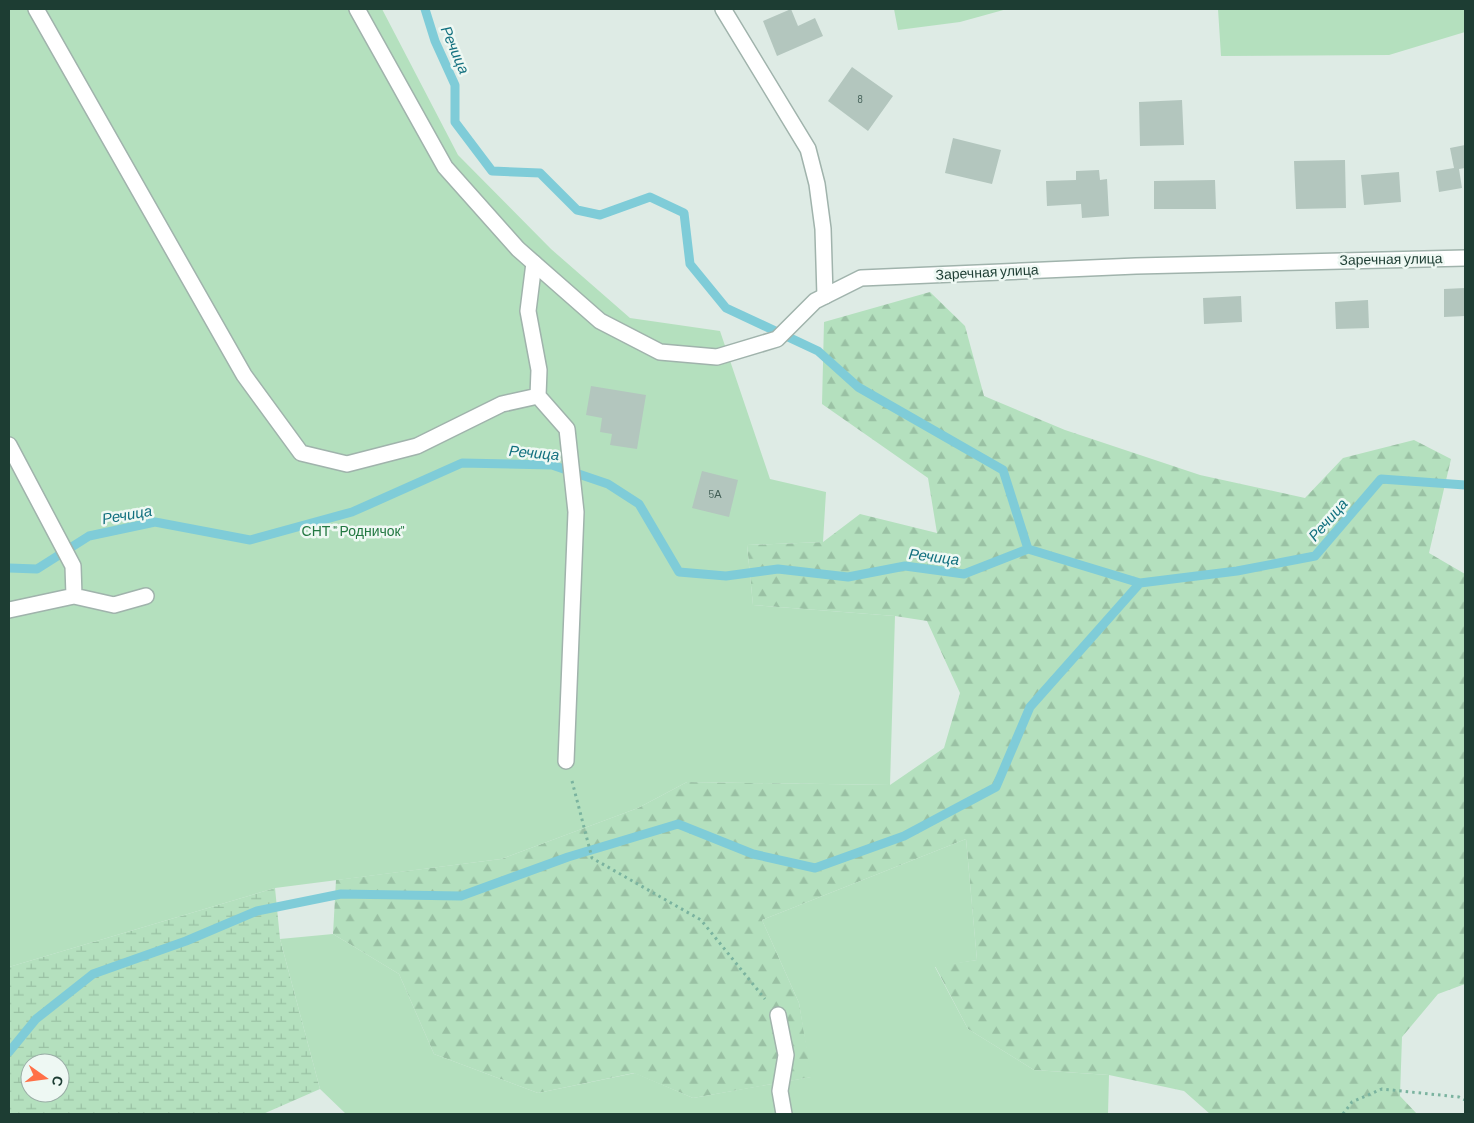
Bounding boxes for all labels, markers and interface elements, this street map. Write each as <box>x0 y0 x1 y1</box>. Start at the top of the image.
water label: Речица <box>438 23 474 76</box>
house number: 8 <box>857 92 863 105</box>
street label: Заречная улица <box>1339 249 1443 268</box>
street label: Заречная улица <box>935 260 1039 283</box>
water label: Речица <box>508 441 560 463</box>
house number: 5А <box>709 487 722 500</box>
water label: Речица <box>1304 494 1351 544</box>
water label: Речица <box>100 501 153 527</box>
park label: СНТ " Родничок" <box>302 522 405 539</box>
water label: Речица <box>908 544 960 568</box>
north arrow <box>20 1053 70 1103</box>
text: С <box>49 1074 68 1088</box>

